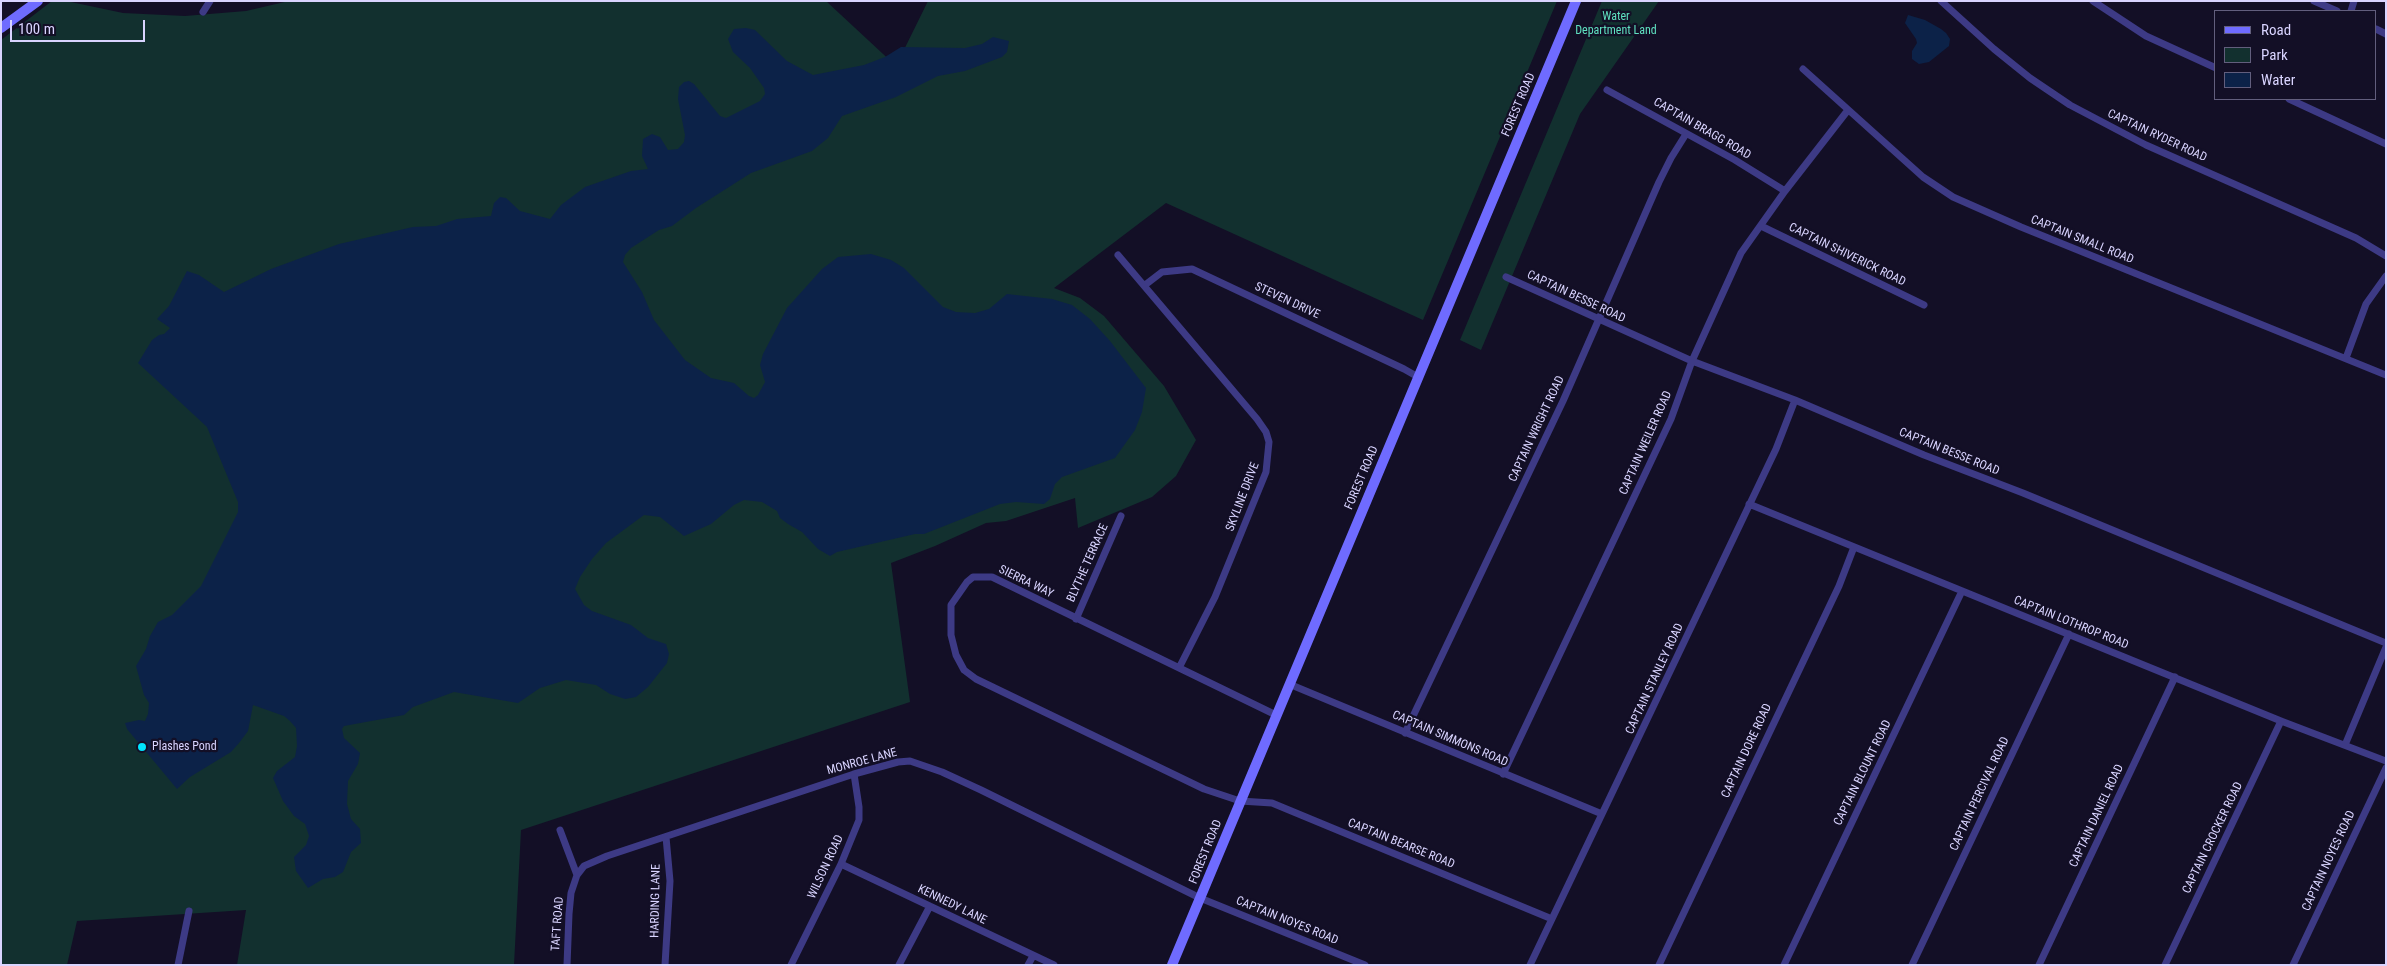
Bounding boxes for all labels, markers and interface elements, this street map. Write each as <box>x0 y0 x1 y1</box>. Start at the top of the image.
scale bar <box>12 10 148 42</box>
park label: Water Department Land <box>1575 10 1657 38</box>
legend <box>2214 10 2377 100</box>
text: 100 m <box>18 20 55 38</box>
text: Road <box>2261 21 2291 39</box>
text: Park <box>2261 46 2288 64</box>
street label: FOREST ROAD <box>1499 71 1539 139</box>
text: Water <box>2261 71 2295 89</box>
street label: CAPTAIN BRAGG ROAD <box>1651 95 1753 163</box>
street label: CAPTAIN RYDER ROAD <box>2105 107 2209 165</box>
street label: CAPTAIN SMALL ROAD <box>2028 213 2136 267</box>
street label: CAPTAIN SHIVERICK ROAD <box>1786 220 1908 290</box>
street label: CAPTAIN BESSE ROAD <box>1524 268 1628 326</box>
street label: STEVEN DRIVE <box>1252 280 1322 322</box>
street label: CAPTAIN WRIGHT ROAD <box>1506 374 1568 484</box>
street label: CAPTAIN WEILER ROAD <box>1617 389 1675 497</box>
street label: CAPTAIN BESSE ROAD <box>1897 425 2001 479</box>
street label: FOREST ROAD <box>1342 444 1382 512</box>
street label: SKYLINE DRIVE <box>1223 460 1263 534</box>
street label: BLYTHE TERRACE <box>1064 522 1112 604</box>
street label: SIERRA WAY <box>996 563 1056 601</box>
street label: CAPTAIN LOTHROP ROAD <box>2011 593 2131 653</box>
street label: CAPTAIN STANLEY ROAD <box>1623 621 1687 737</box>
street label: CAPTAIN DORE ROAD <box>1719 701 1775 801</box>
street label: CAPTAIN SIMMONS ROAD <box>1390 708 1510 770</box>
street label: CAPTAIN BLOUNT ROAD <box>1831 718 1895 828</box>
street label: CAPTAIN PERCIVAL ROAD <box>1947 735 2013 853</box>
place label: Plashes Pond <box>152 740 217 754</box>
marker: Plashes Pond <box>136 741 148 753</box>
street label: MONROE LANE <box>825 746 899 778</box>
street label: CAPTAIN DANIEL ROAD <box>2067 762 2127 870</box>
street label: CAPTAIN CROCKER ROAD <box>2180 780 2246 896</box>
street label: CAPTAIN NOYES ROAD <box>2299 809 2359 913</box>
street label: CAPTAIN BEARSE ROAD <box>1345 816 1457 872</box>
street label: FOREST ROAD <box>1187 818 1225 886</box>
street label: WILSON ROAD <box>805 833 847 901</box>
street label: HARDING LANE <box>648 864 664 938</box>
street label: KENNEDY LANE <box>915 882 989 928</box>
street label: CAPTAIN NOYES ROAD <box>1234 894 1340 948</box>
street label: TAFT ROAD <box>549 896 567 952</box>

